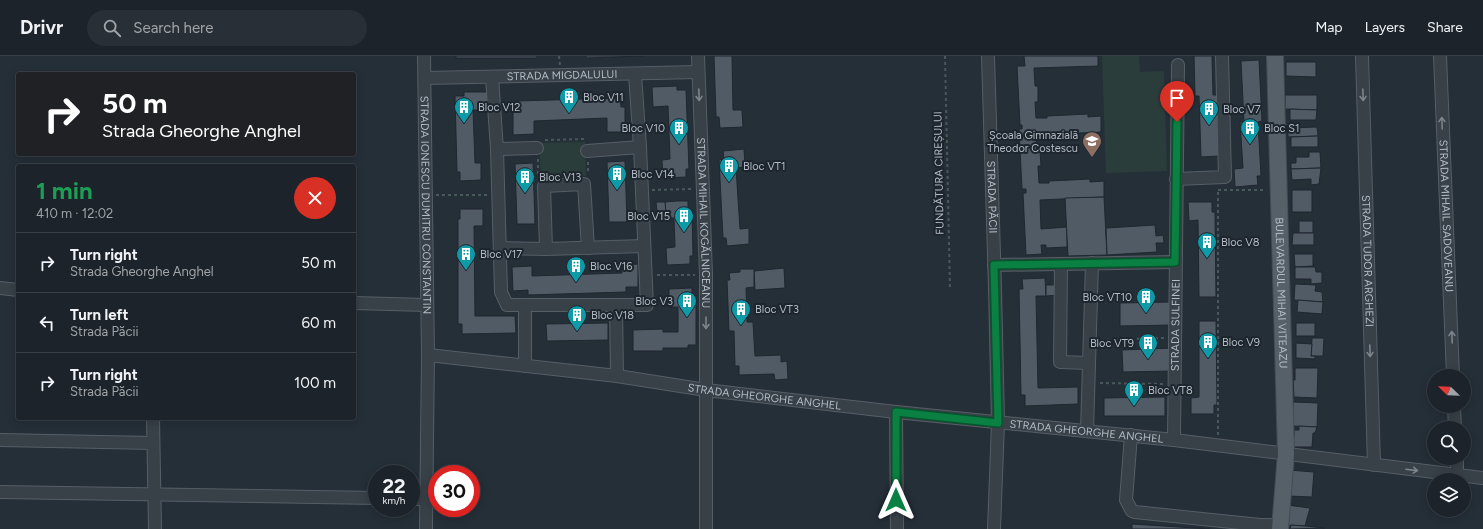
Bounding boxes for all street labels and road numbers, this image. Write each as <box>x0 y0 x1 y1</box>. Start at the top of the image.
street label: STRADA MIGDALULUI <box>507 67 617 83</box>
street label: STRADA IONESCU DUMITRU CONSTANTIN <box>418 96 434 314</box>
street label: FUNDĂTURA CIREȘULUI <box>930 111 947 235</box>
street label: STRADA MIHAIL KOGĂLNICEANU <box>694 137 713 308</box>
street label: STRADA MIHAIL SADOVEANU <box>1437 139 1456 292</box>
street label: STRADA PĂCII <box>985 160 1000 233</box>
street label: STRADA TUDOR ARGHEZI <box>1360 195 1376 327</box>
street label: BULEVARDUL MIHAI VITEAZU <box>1273 217 1290 369</box>
street label: STRADA SULFINEI <box>1168 279 1182 371</box>
street label: STRADA GHEORGHE ANGHEL <box>687 381 842 412</box>
street label: STRADA GHEORGHE ANGHEL <box>1009 417 1164 445</box>

